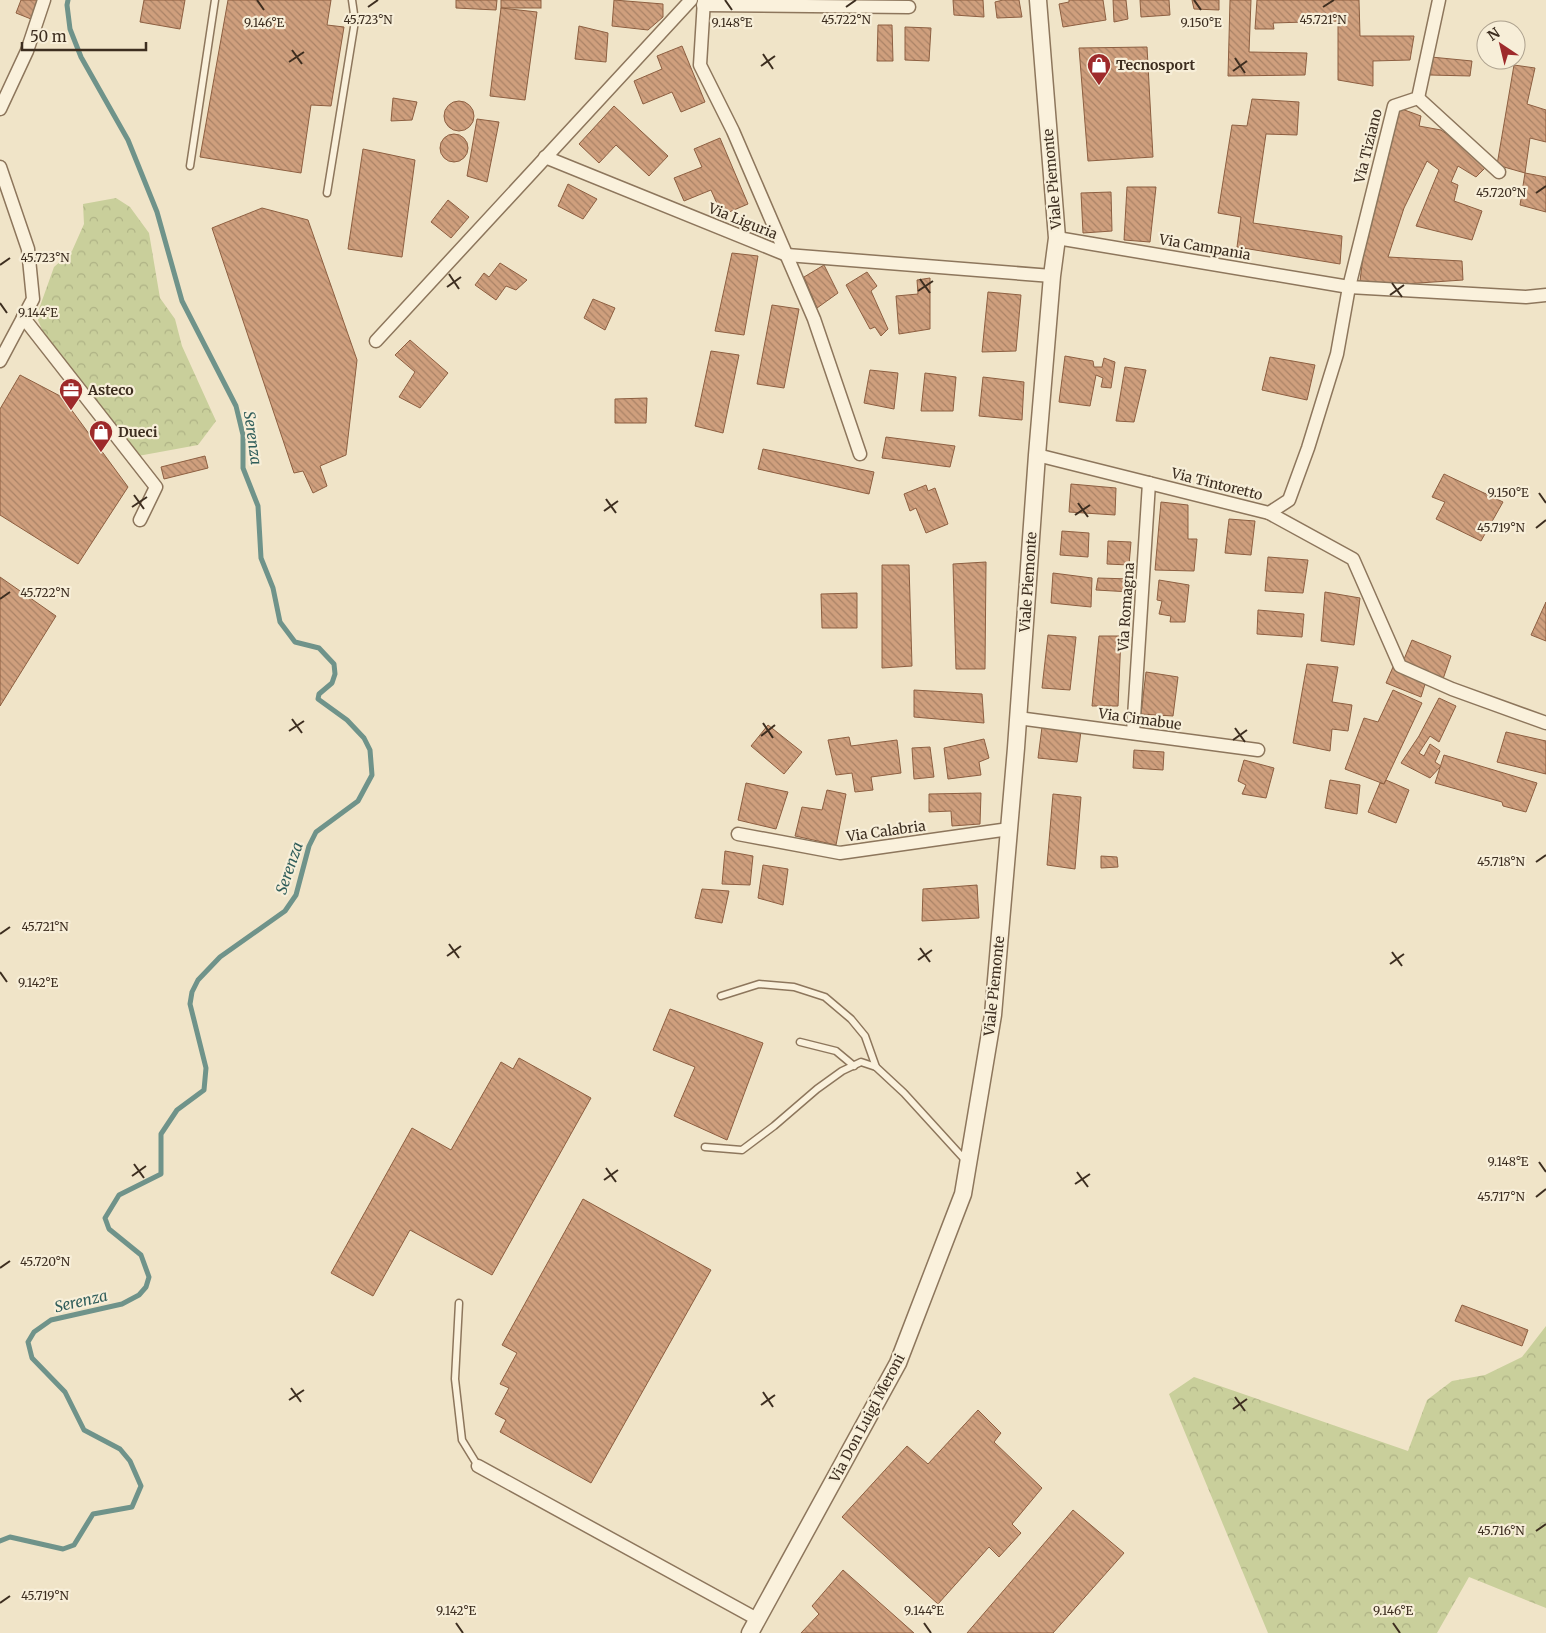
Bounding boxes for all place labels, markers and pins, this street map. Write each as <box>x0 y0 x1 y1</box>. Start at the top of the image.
shop icon: Tecnosport <box>1086 52 1112 86</box>
place label: Tecnosport <box>1116 56 1196 74</box>
office icon: Asteco <box>58 377 84 411</box>
place label: Asteco <box>87 381 134 399</box>
shop icon: Dueci <box>88 419 114 453</box>
place label: Dueci <box>118 423 158 441</box>

